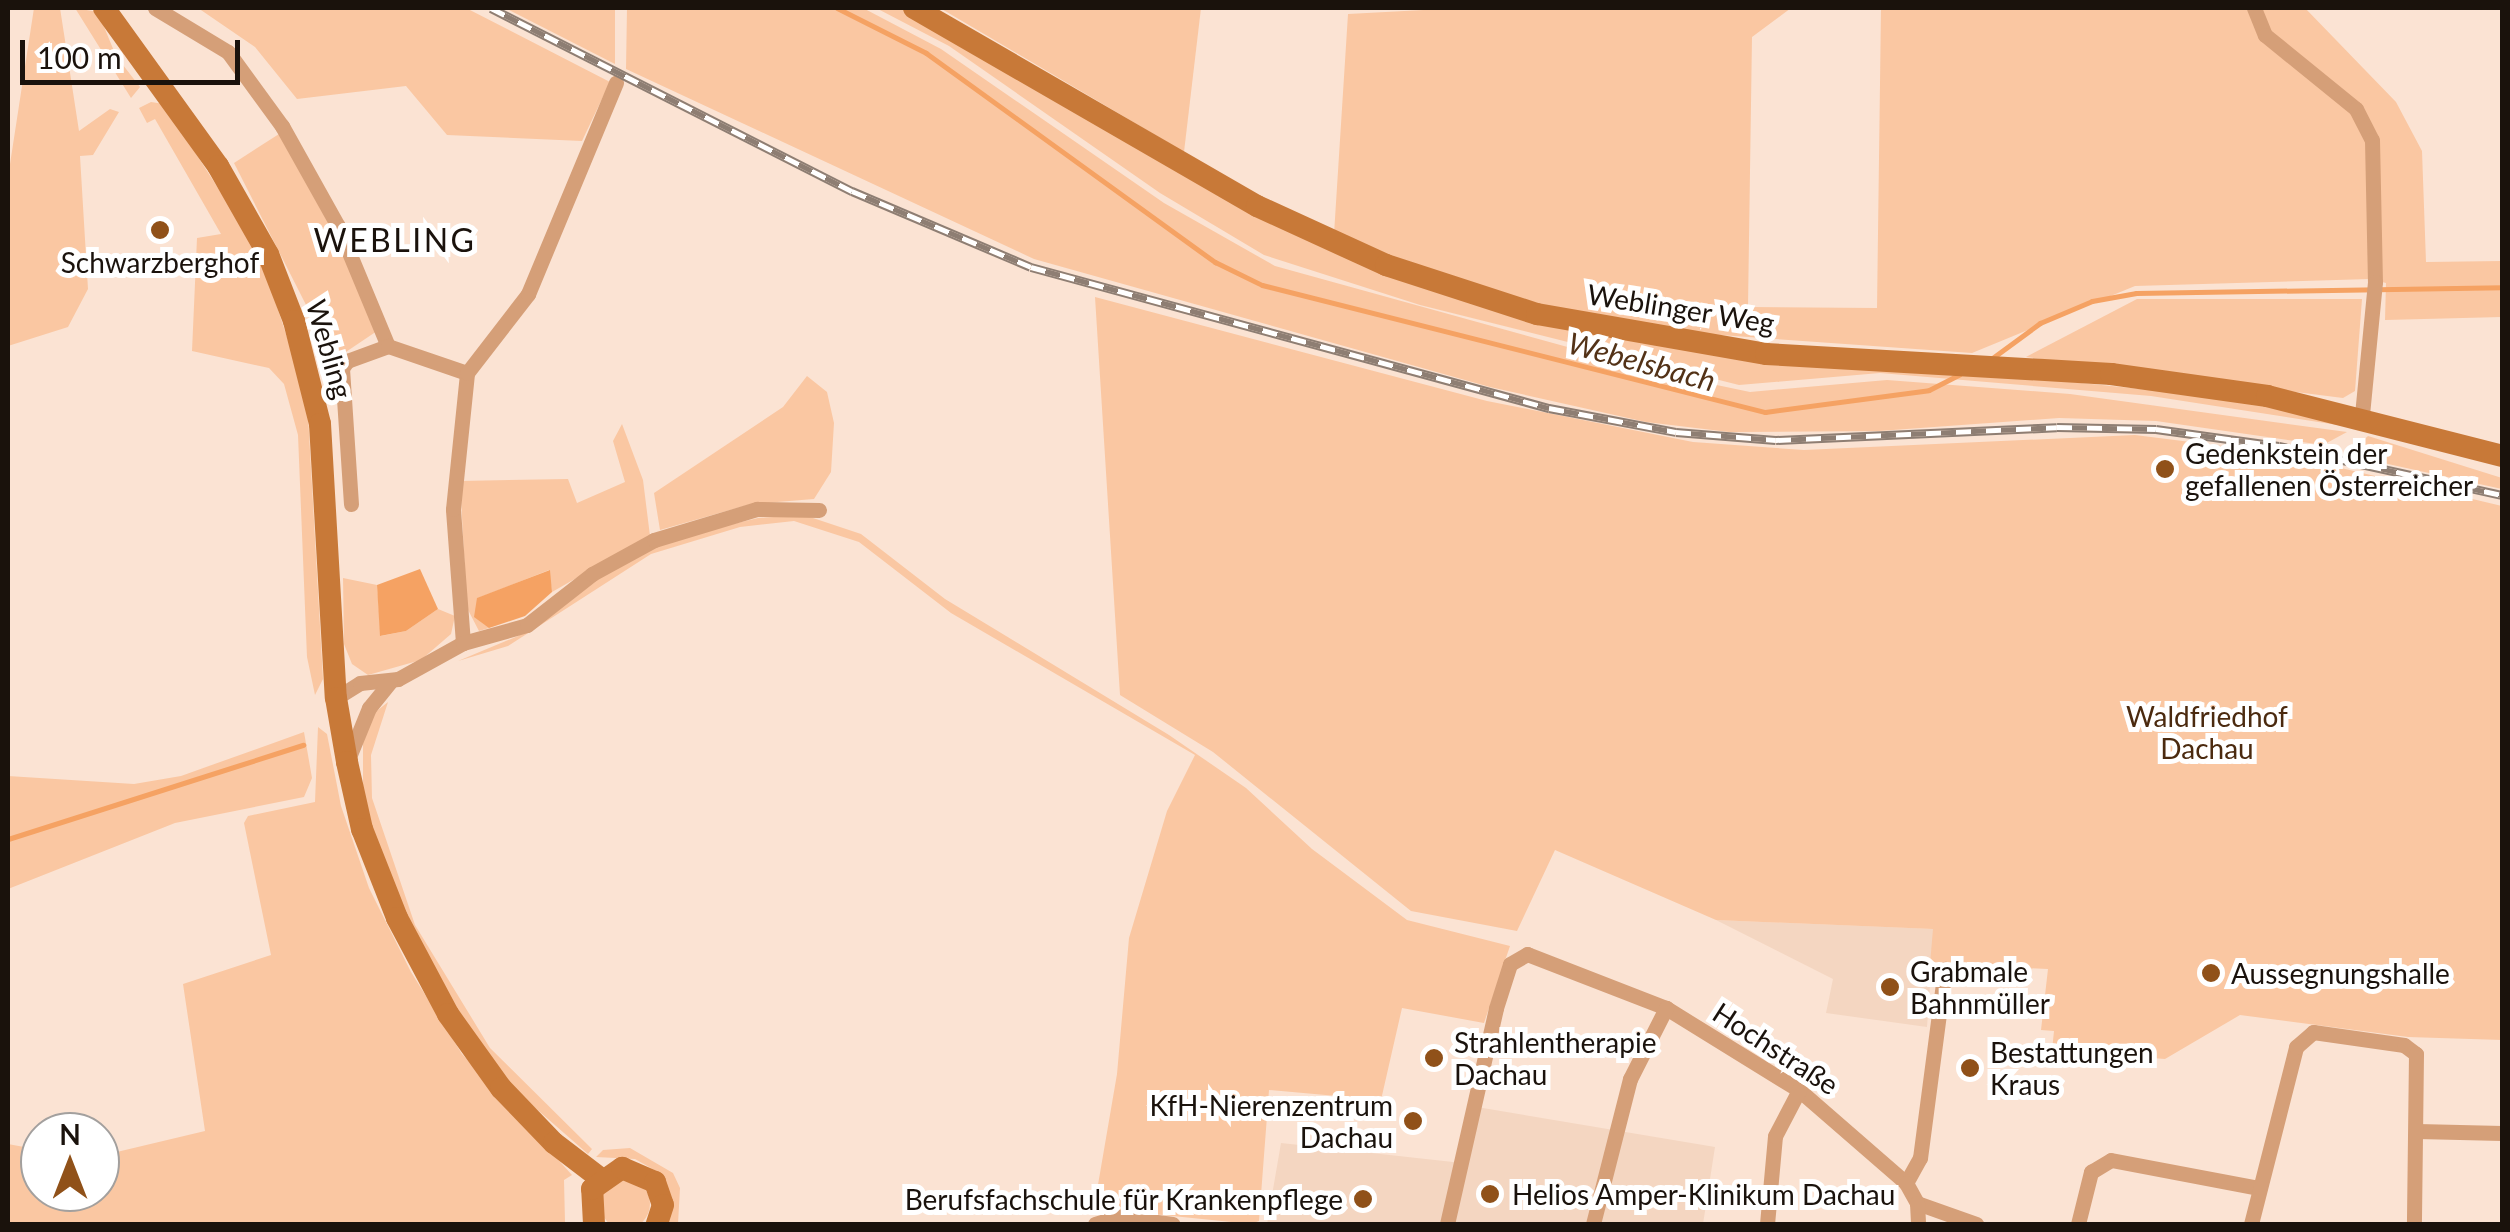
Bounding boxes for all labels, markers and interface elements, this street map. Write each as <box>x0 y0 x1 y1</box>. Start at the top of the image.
scale bar <box>25 20 245 82</box>
text: 100 m <box>37 39 122 75</box>
marker: Schwarzberghof <box>149 219 171 241</box>
district label: WEBLING <box>313 221 477 259</box>
place label: Schwarzberghof <box>61 245 259 279</box>
street label: Weblinger Weg <box>1585 277 1777 339</box>
street label: Webling <box>300 296 360 402</box>
water label: Webelsbach <box>1564 324 1720 398</box>
place label: Gedenkstein der gefallenen Österreicher <box>2185 436 2473 502</box>
marker: Gedenkstein der gefallenen Österreicher <box>2154 458 2176 480</box>
park label: Waldfriedhof Dachau <box>2126 699 2288 765</box>
place label: Grabmale Bahnmüller <box>1910 954 2050 1020</box>
place label: Aussegnungshalle <box>2231 956 2450 990</box>
marker: Aussegnungshalle <box>2200 962 2222 984</box>
marker: Grabmale Bahnmüller <box>1879 976 1901 998</box>
street label: Hochstraße <box>1707 995 1845 1101</box>
place label: Strahlentherapie Dachau <box>1454 1025 1656 1091</box>
place label: Bestattungen Kraus <box>1990 1035 2154 1101</box>
marker: Strahlentherapie Dachau <box>1423 1047 1445 1069</box>
marker: Bestattungen Kraus <box>1959 1057 1981 1079</box>
place label: KfH-Nierenzentrum Dachau <box>1149 1088 1393 1154</box>
marker: KfH-Nierenzentrum Dachau <box>1402 1110 1424 1132</box>
north arrow <box>20 1112 120 1212</box>
text: N <box>59 1117 81 1151</box>
place label: Helios Amper-Klinikum Dachau <box>1512 1177 1896 1211</box>
marker: Helios Amper-Klinikum Dachau <box>1477 1181 1503 1207</box>
place label: Berufsfachschule für Krankenpflege <box>904 1182 1343 1216</box>
marker: Berufsfachschule für Krankenpflege <box>1352 1188 1374 1210</box>

